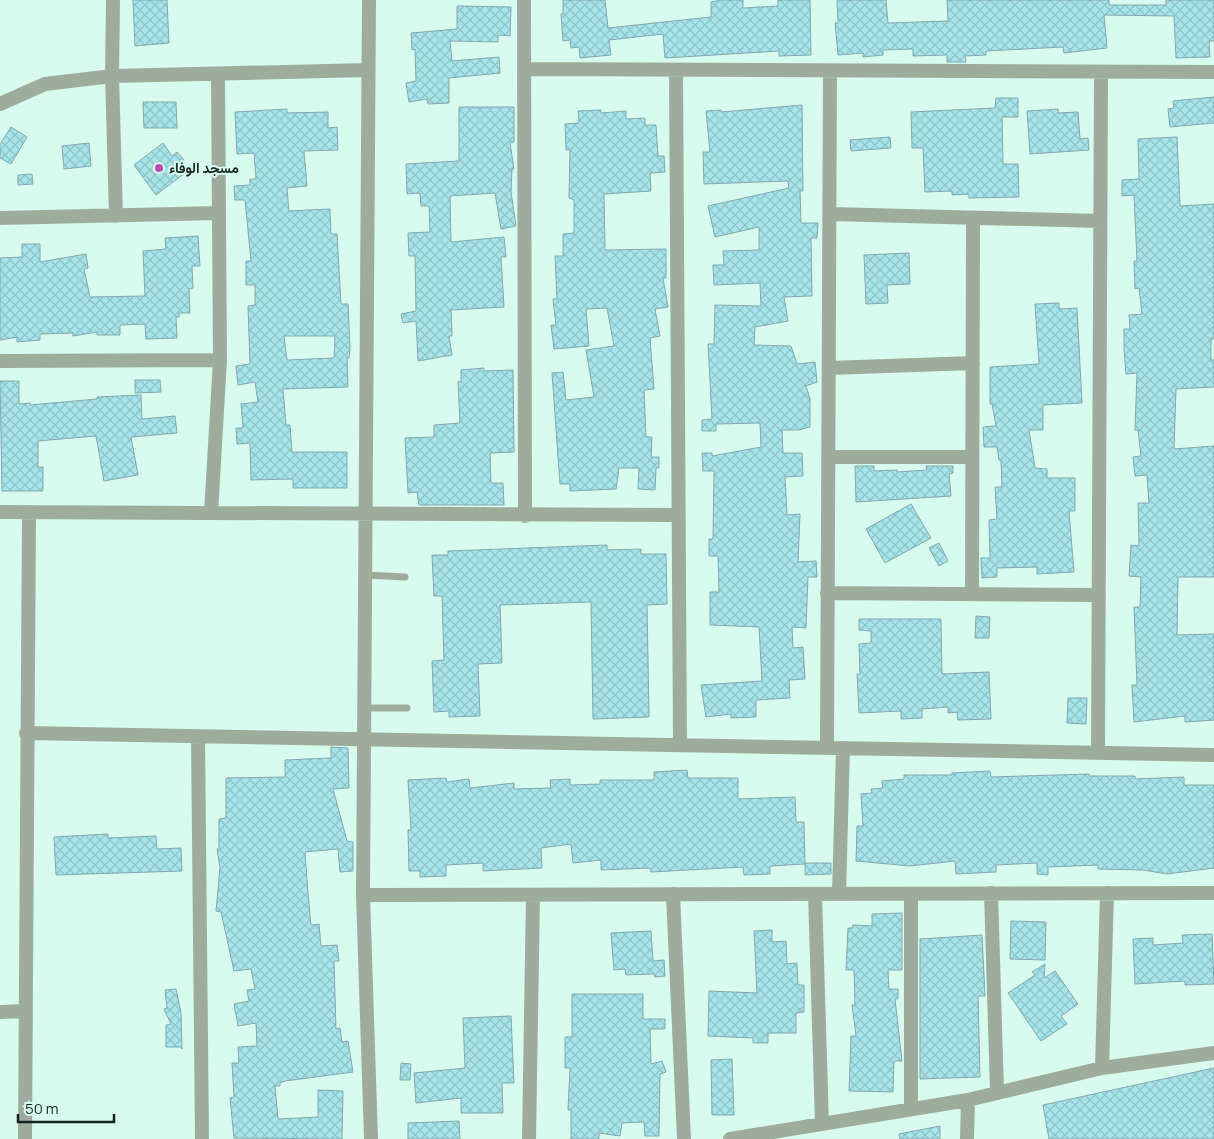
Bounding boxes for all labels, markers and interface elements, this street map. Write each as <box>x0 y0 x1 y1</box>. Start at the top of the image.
place label: مسجد الوفاء <box>169 158 239 177</box>
marker: مسجد الوفاء <box>153 162 165 174</box>
scale bar <box>18 1092 114 1124</box>
text: 50 m <box>25 1098 59 1119</box>

